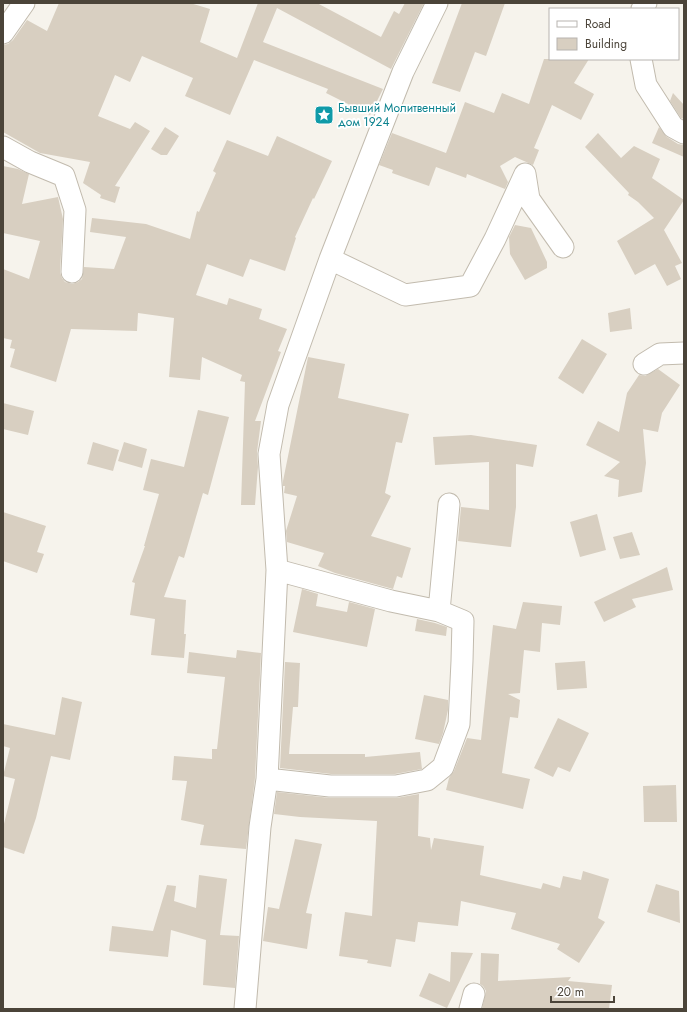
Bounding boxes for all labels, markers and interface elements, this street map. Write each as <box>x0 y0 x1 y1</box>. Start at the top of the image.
legend <box>549 8 679 60</box>
text: Road <box>585 15 611 33</box>
text: Building <box>585 35 627 53</box>
place label: Бывший Молитвенный дом 1924 <box>338 99 456 131</box>
place icon: Бывший Молитвенный дом 1924 <box>313 104 335 126</box>
scale bar <box>551 978 614 1004</box>
text: 20 m <box>557 983 584 1001</box>

